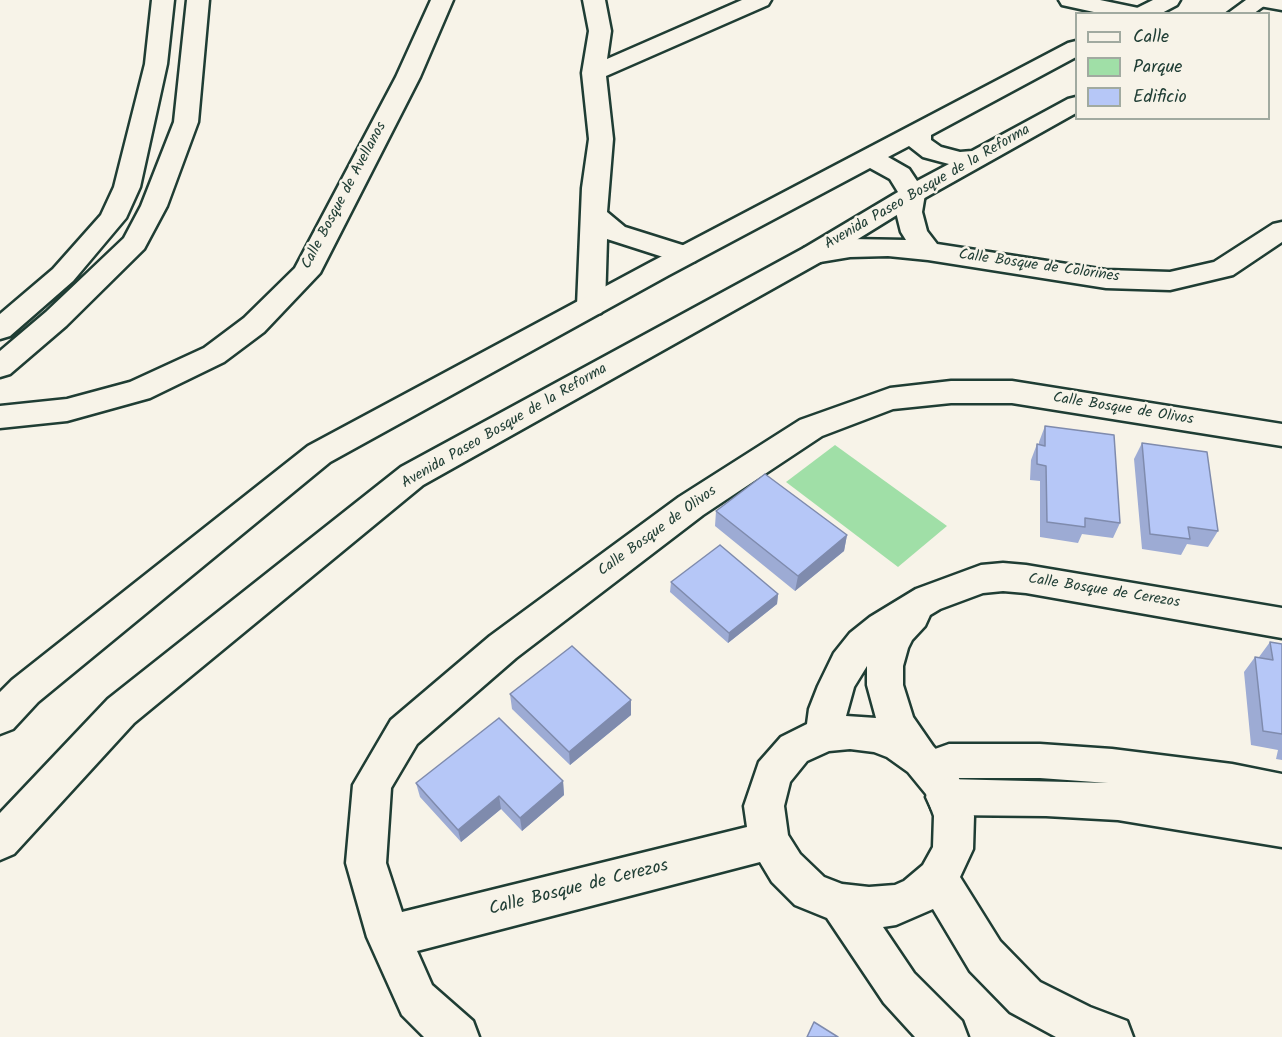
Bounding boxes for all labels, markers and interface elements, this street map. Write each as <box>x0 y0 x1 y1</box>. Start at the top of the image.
legend <box>1075 12 1270 120</box>
text: Calle <box>1133 23 1169 52</box>
text: Parque <box>1133 53 1182 82</box>
text: Edificio <box>1133 83 1187 112</box>
street label: Calle Bosque de Avellanos <box>299 119 391 273</box>
street label: Avenida Paseo Bosque de la Reforma <box>822 122 1034 254</box>
street label: Calle Bosque de Colorines <box>957 247 1121 287</box>
street label: Avenida Paseo Bosque de la Reforma <box>399 361 611 493</box>
street label: Calle Bosque de Olivos <box>1051 390 1195 430</box>
street label: Calle Bosque de Olivos <box>595 483 721 581</box>
street label: Calle Bosque de Cerezos <box>1027 571 1181 613</box>
street label: Calle Bosque de Cerezos <box>487 856 671 922</box>

